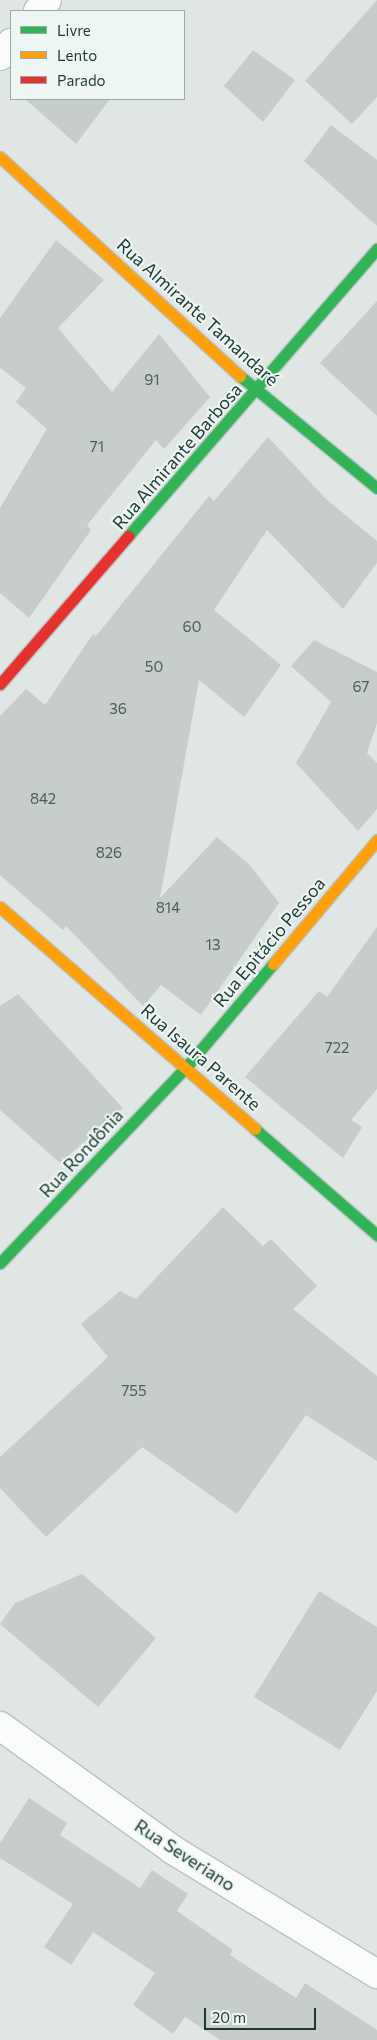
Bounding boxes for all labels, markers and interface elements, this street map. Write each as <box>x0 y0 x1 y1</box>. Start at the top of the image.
legend <box>10 10 185 100</box>
text: Livre <box>57 21 91 39</box>
text: Lento <box>57 46 97 64</box>
text: Parado <box>57 71 106 89</box>
street label: Rua Almirante Tamandaré <box>113 234 283 390</box>
house number: 91 <box>144 371 160 389</box>
street label: Rua Almirante Barbosa <box>108 379 246 533</box>
house number: 71 <box>90 438 104 456</box>
house number: 60 <box>183 618 201 636</box>
house number: 50 <box>145 658 163 676</box>
house number: 67 <box>353 678 369 696</box>
house number: 36 <box>109 700 127 718</box>
house number: 842 <box>30 790 56 808</box>
house number: 826 <box>96 844 122 862</box>
street label: Rua Epitácio Pessoa <box>209 873 329 1011</box>
house number: 814 <box>156 899 180 917</box>
house number: 13 <box>206 936 220 954</box>
street label: Rua Isaura Parente <box>137 999 265 1115</box>
house number: 722 <box>325 1039 349 1057</box>
street label: Rua Rondônia <box>35 1104 127 1202</box>
house number: 755 <box>121 1382 147 1400</box>
street label: Rua Severiano <box>131 1815 239 1895</box>
scale bar <box>207 1998 320 2030</box>
text: 20 m <box>212 2008 246 2026</box>

